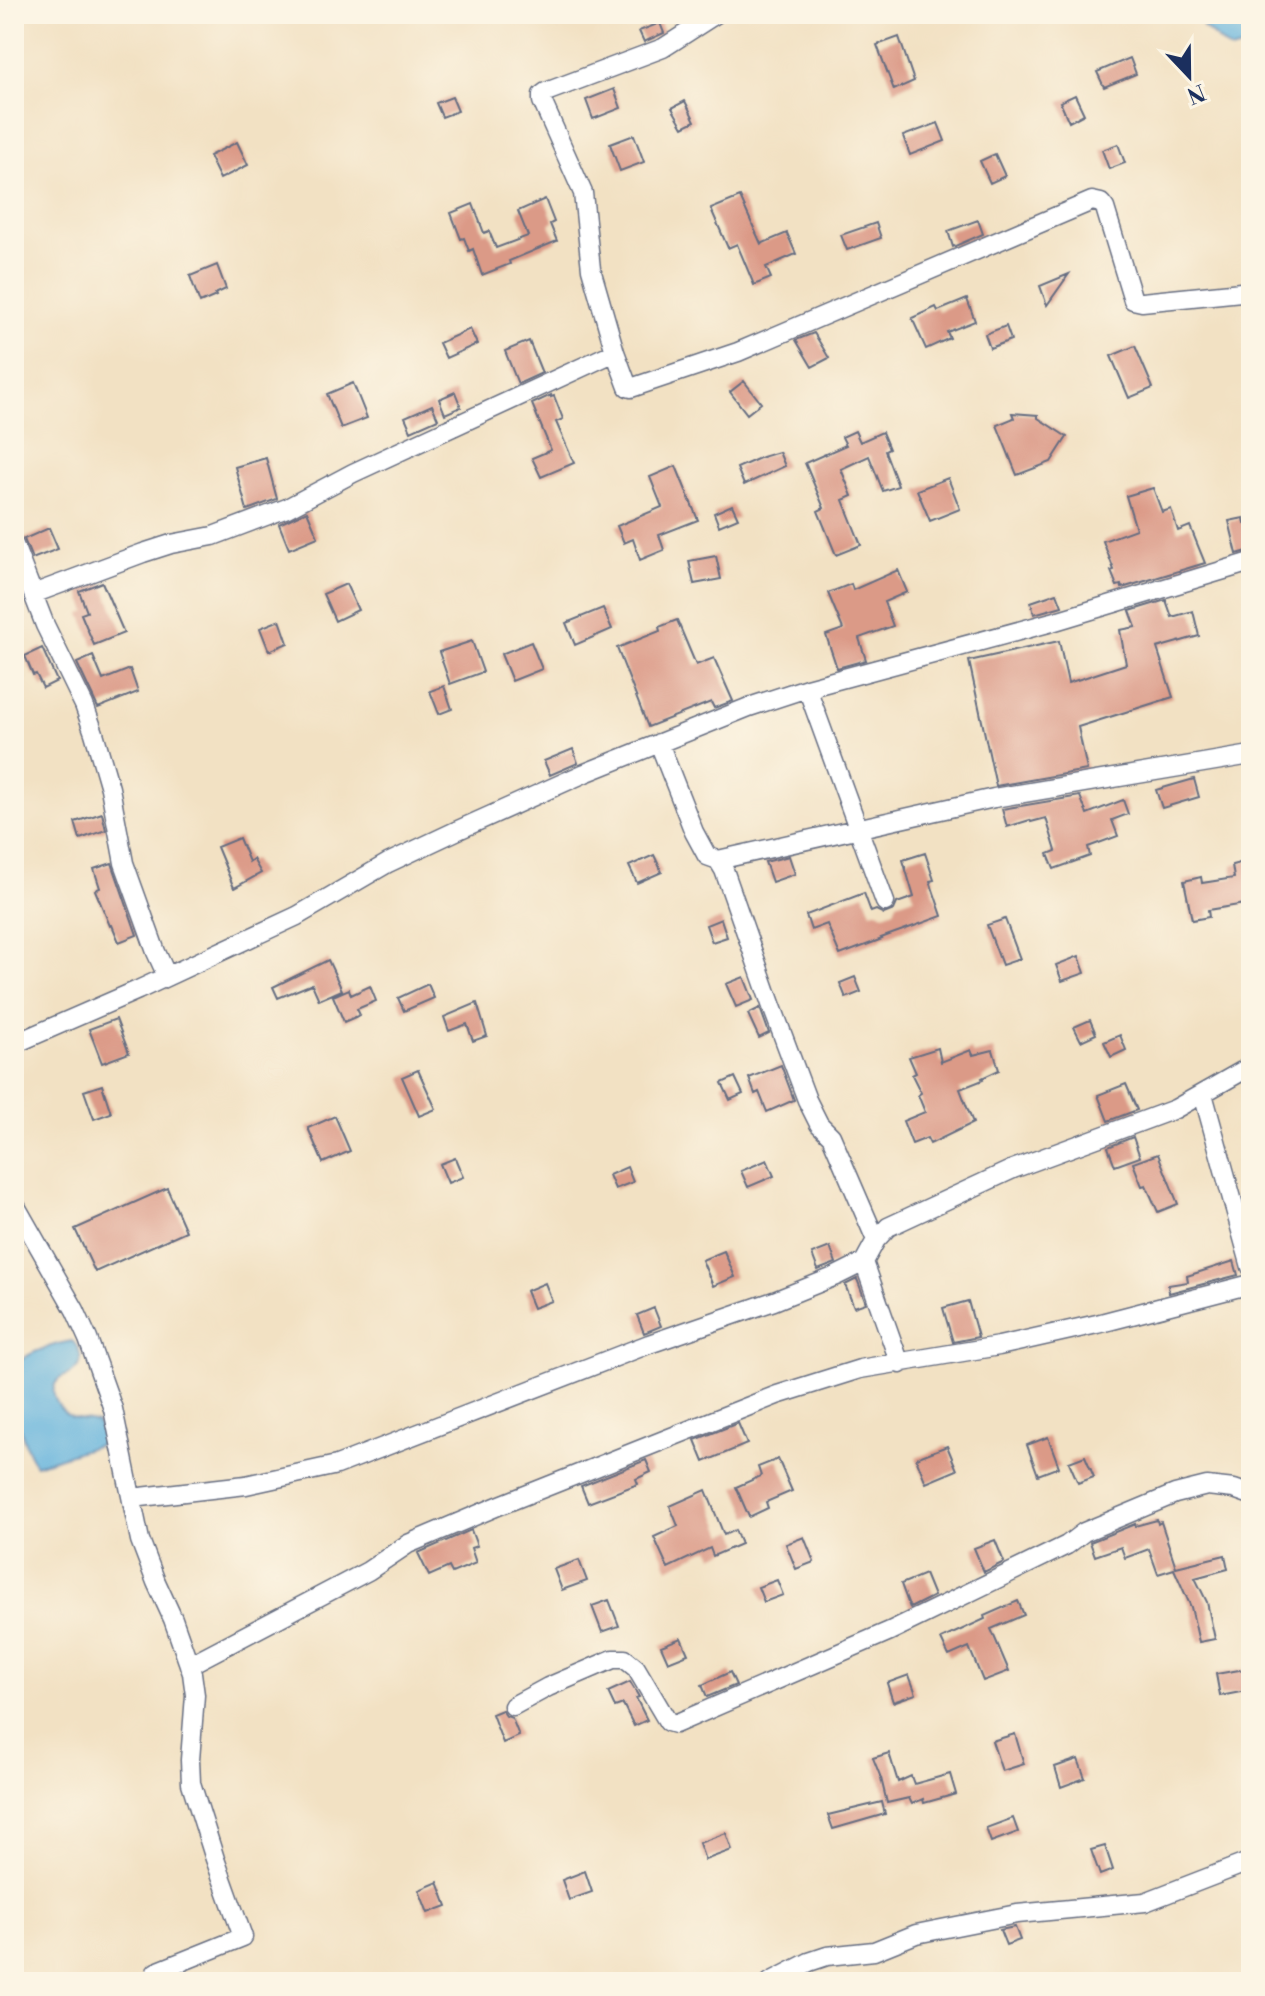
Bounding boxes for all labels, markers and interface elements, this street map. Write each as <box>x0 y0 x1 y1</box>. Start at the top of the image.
north arrow <box>1149 36 1229 116</box>
text: N <box>1182 77 1209 109</box>

